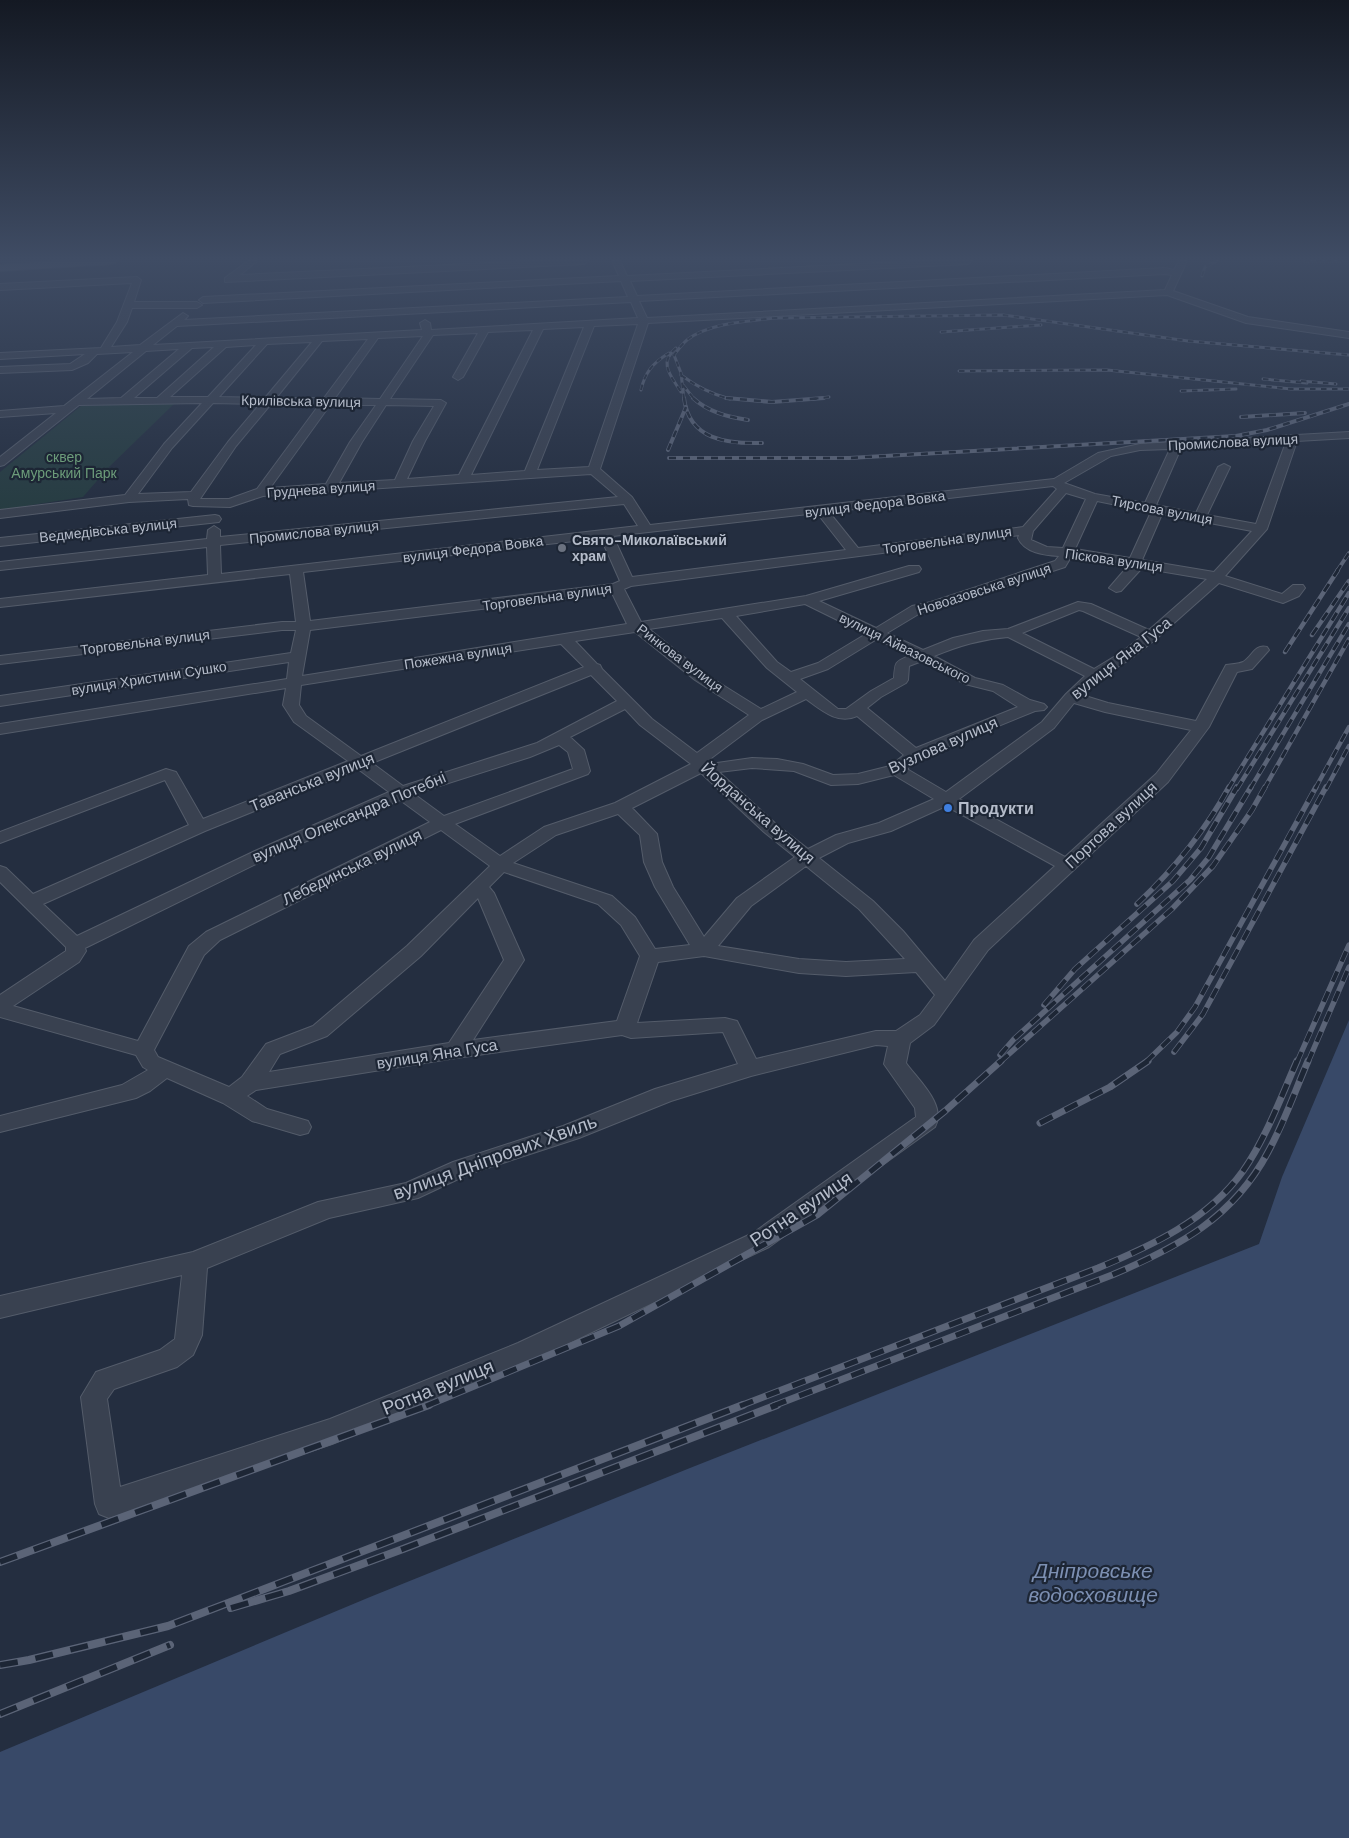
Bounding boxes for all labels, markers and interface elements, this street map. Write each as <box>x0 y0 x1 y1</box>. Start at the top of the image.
street label: Крилівська вулиця <box>241 391 361 411</box>
street label: Промислова вулиця <box>1167 430 1299 454</box>
park label: сквер Амурський Парк <box>11 448 118 482</box>
street label: Груднева вулиця <box>266 476 376 502</box>
street label: вулиця Федора Вовка <box>804 486 946 522</box>
street label: Тирсова вулиця <box>1110 491 1214 529</box>
street label: Ведмедівська вулиця <box>38 514 178 546</box>
street label: Промислова вулиця <box>248 516 380 548</box>
street label: Торговельна вулиця <box>881 522 1013 558</box>
street label: вулиця Федора Вовка <box>402 531 544 567</box>
place label: Свято-Миколаївський храм <box>572 531 727 565</box>
marker: Свято-Миколаївський храм <box>556 542 568 554</box>
street label: Піскова вулиця <box>1064 544 1164 576</box>
street label: Новоазовська вулиця <box>915 559 1053 619</box>
street label: Торговельна вулиця <box>481 579 613 615</box>
street label: вулиця Айвазовського <box>837 608 974 688</box>
street label: вулиця Яна Гуса <box>1066 612 1176 704</box>
street label: Ринкова вулиця <box>633 620 727 696</box>
street label: Торговельна вулиця <box>79 625 211 659</box>
street label: Пожежна вулиця <box>403 639 513 673</box>
street label: вулиця Христини Сушко <box>70 657 228 699</box>
street label: Вузлова вулиця <box>885 712 1001 778</box>
street label: Таванська вулиця <box>247 747 377 817</box>
street label: Йорданська вулиця <box>696 758 820 868</box>
street label: вулиця Олександра Потебні <box>249 767 449 867</box>
street label: Портова вулиця <box>1061 777 1161 873</box>
place label: Продукти <box>958 798 1034 819</box>
marker: Продукти <box>942 802 954 814</box>
street label: Лебединська вулиця <box>279 824 425 910</box>
street label: вулиця Яна Гуса <box>375 1034 499 1074</box>
street label: вулиця Дніпрових Хвиль <box>390 1108 601 1206</box>
street label: Ротна вулиця <box>745 1166 857 1252</box>
street label: Ротна вулиця <box>378 1353 498 1421</box>
water label: Дніпровське водосховище <box>1028 1557 1158 1609</box>

